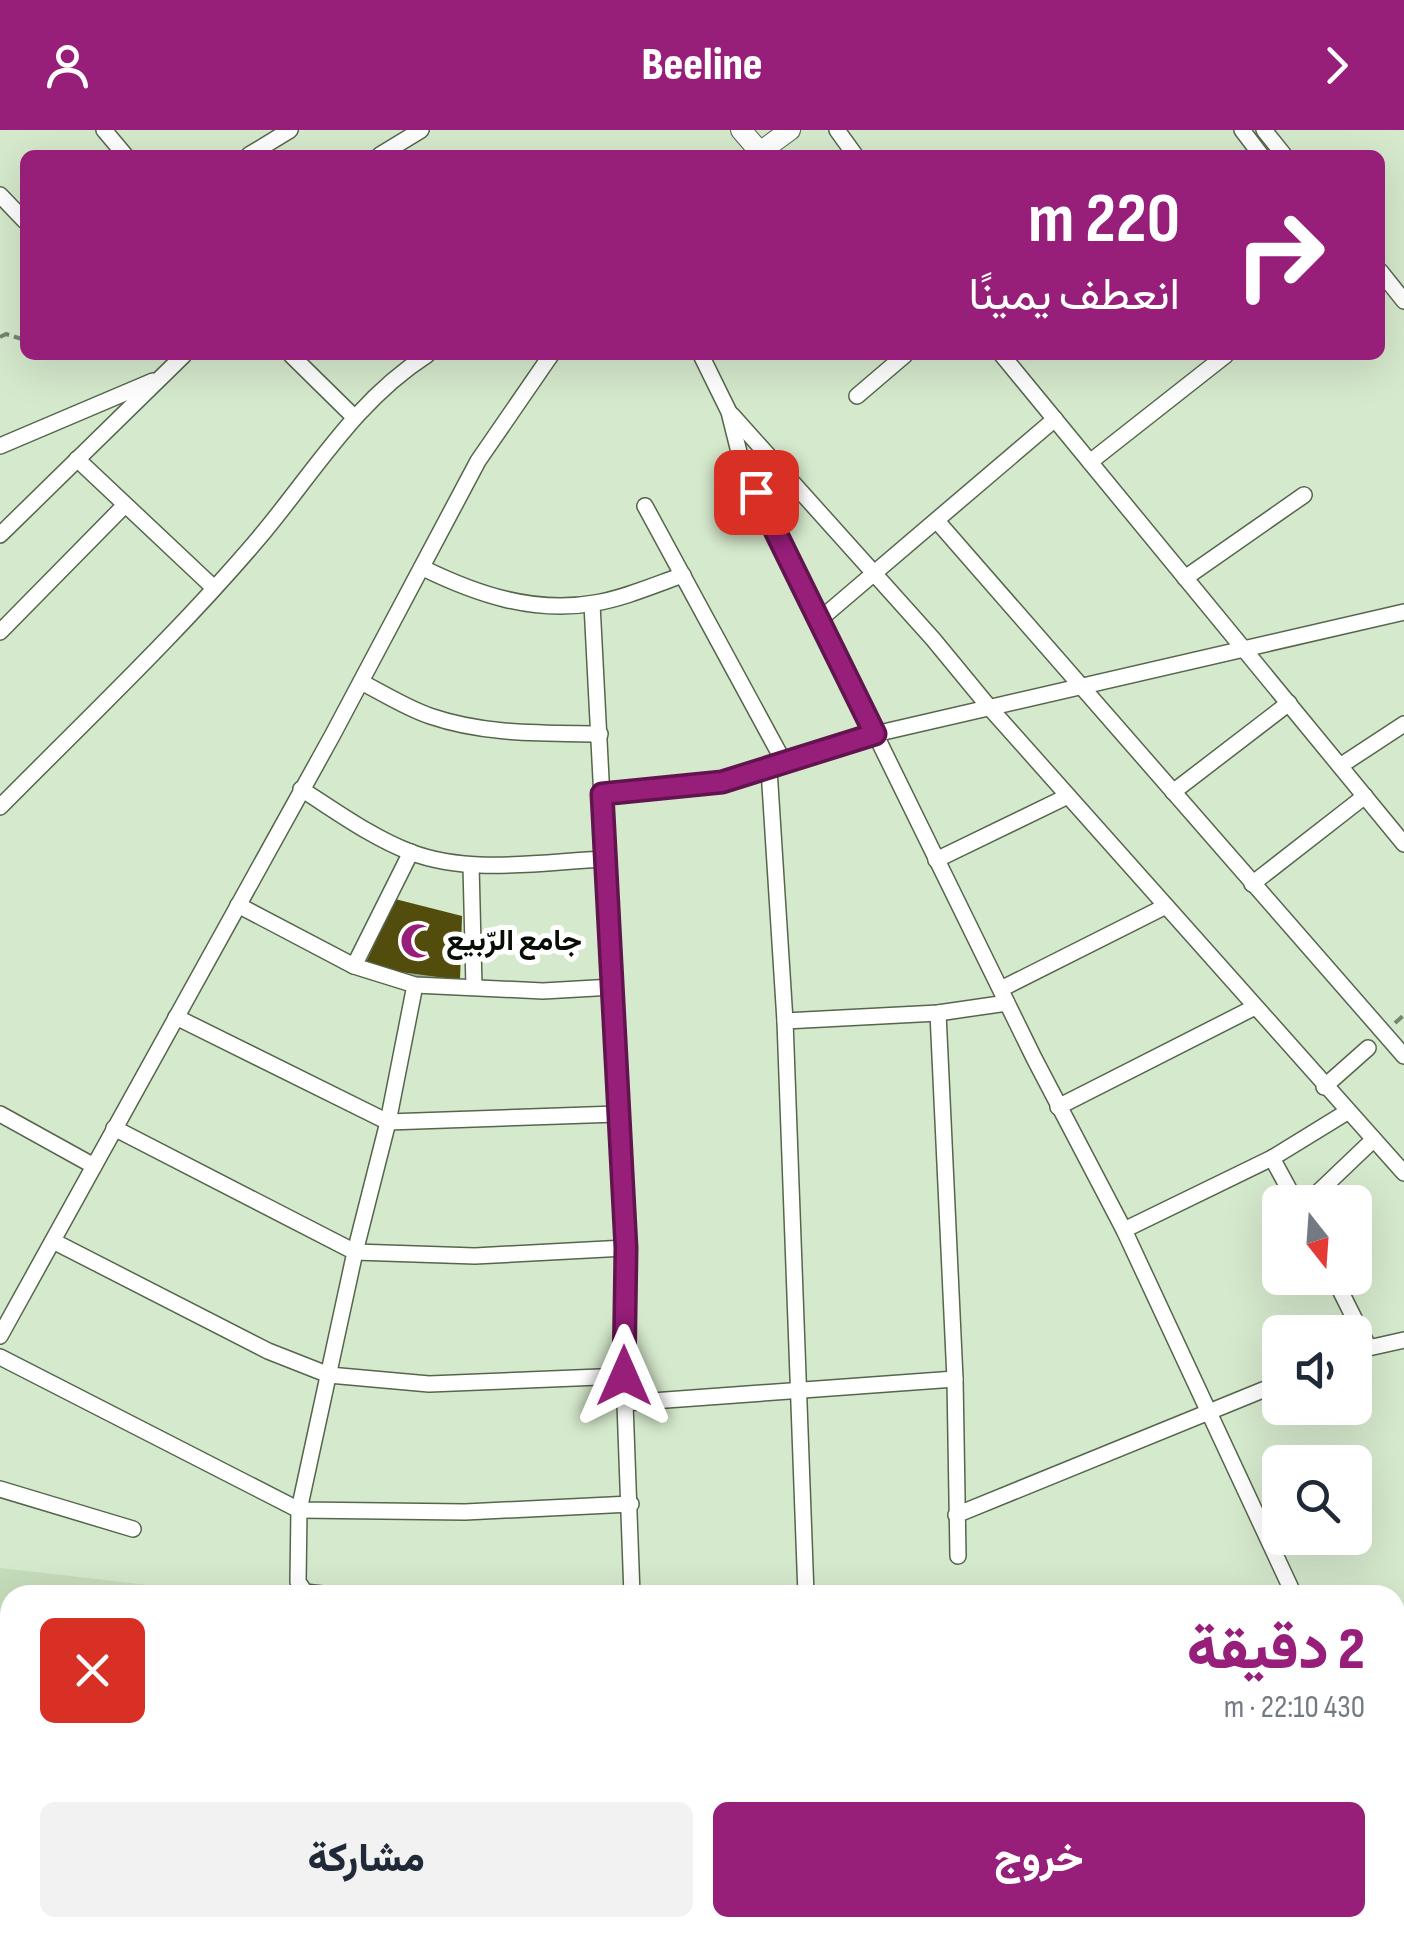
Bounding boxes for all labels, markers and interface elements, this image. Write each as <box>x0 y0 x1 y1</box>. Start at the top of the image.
icon: person <box>40 38 95 93</box>
text: Beeline <box>641 38 763 93</box>
icon: forward <box>1309 38 1364 93</box>
text: 220 m <box>1028 178 1180 262</box>
icon: right <box>1215 190 1345 320</box>
text: انعطف يمينًا <box>969 268 1180 323</box>
pin <box>714 450 799 535</box>
icon: arrive <box>729 465 784 520</box>
mosque icon: جامع الرّبيع <box>399 922 437 960</box>
place label: جامع الرّبيع <box>446 923 582 960</box>
north arrow <box>1262 1185 1372 1295</box>
map controls <box>1262 1185 1372 1555</box>
button: sound <box>1262 1315 1372 1425</box>
position arrow <box>572 1324 676 1428</box>
button: search <box>1262 1445 1372 1555</box>
text: 2 دقيقة <box>1187 1614 1365 1686</box>
button: close <box>40 1618 145 1723</box>
text: 430 m · 22:10 <box>1224 1688 1365 1727</box>
button: مشاركة <box>40 1802 693 1917</box>
button: خروج <box>713 1802 1365 1917</box>

